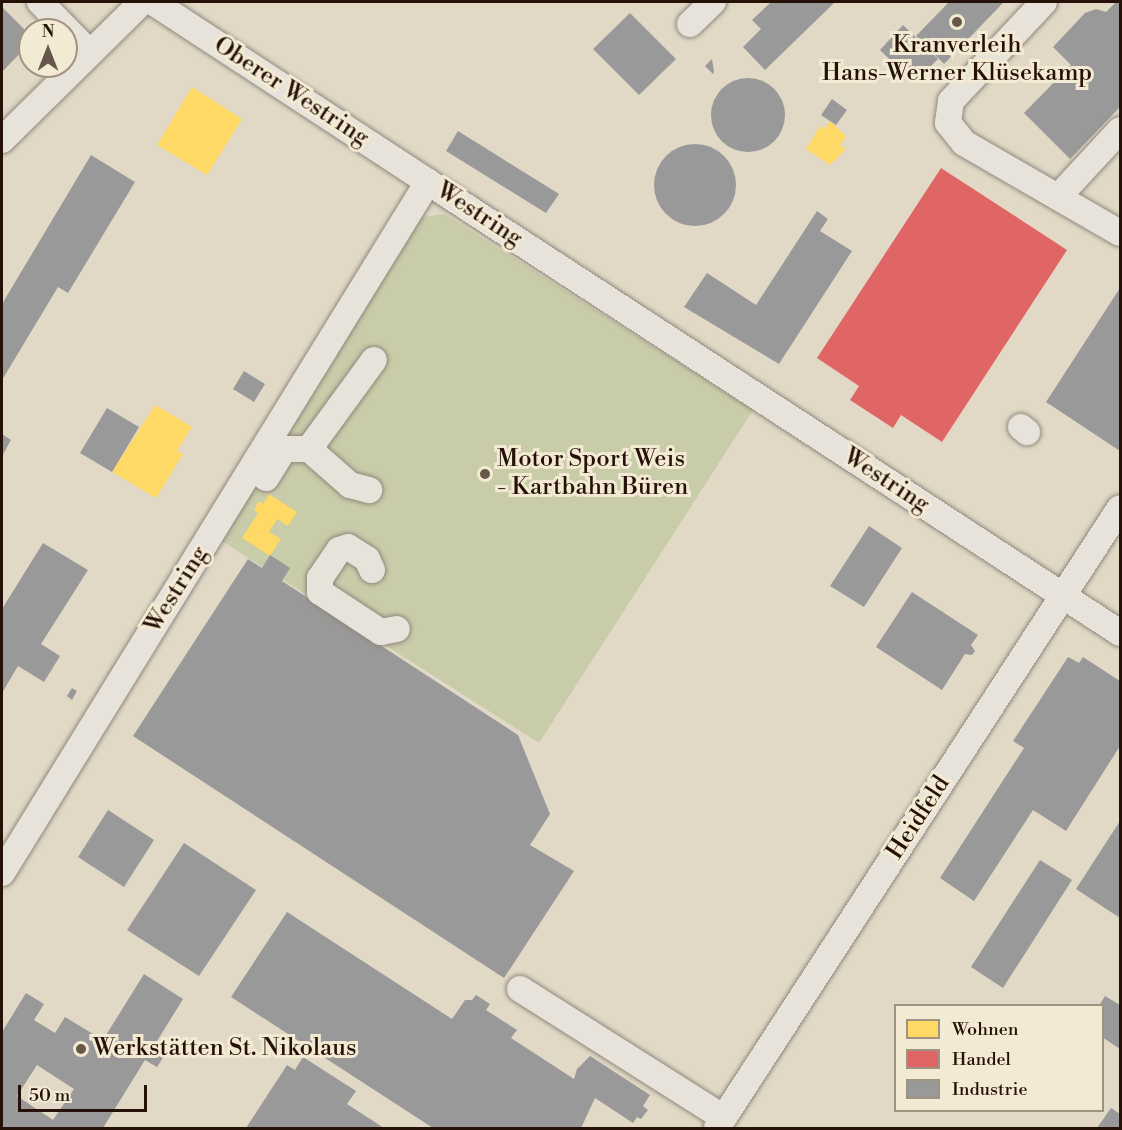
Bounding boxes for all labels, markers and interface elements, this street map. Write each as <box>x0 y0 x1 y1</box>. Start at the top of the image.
marker: Kranverleih Hans-Werner Klüsekamp <box>950 15 964 29</box>
north arrow <box>18 18 78 78</box>
text: N <box>42 22 54 42</box>
street label: Oberer Westring <box>208 31 374 153</box>
place label: Kranverleih Hans-Werner Klüsekamp <box>822 32 1092 88</box>
street label: Westring <box>430 176 528 254</box>
street label: Westring <box>837 442 935 520</box>
place label: Motor Sport Weis - Kartbahn Büren <box>497 446 688 502</box>
marker: Motor Sport Weis - Kartbahn Büren <box>478 467 492 481</box>
street label: Westring <box>139 541 215 639</box>
street label: Heidfeld <box>881 771 957 865</box>
legend <box>894 1004 1104 1112</box>
text: Wohnen <box>952 1018 1019 1041</box>
place label: Werkstätten St. Nikolaus <box>93 1035 356 1063</box>
marker: Werkstätten St. Nikolaus <box>74 1042 88 1056</box>
text: Handel <box>952 1048 1011 1071</box>
scale bar <box>21 1073 150 1111</box>
text: Industrie <box>952 1078 1028 1101</box>
text: 50 m <box>29 1084 70 1107</box>

